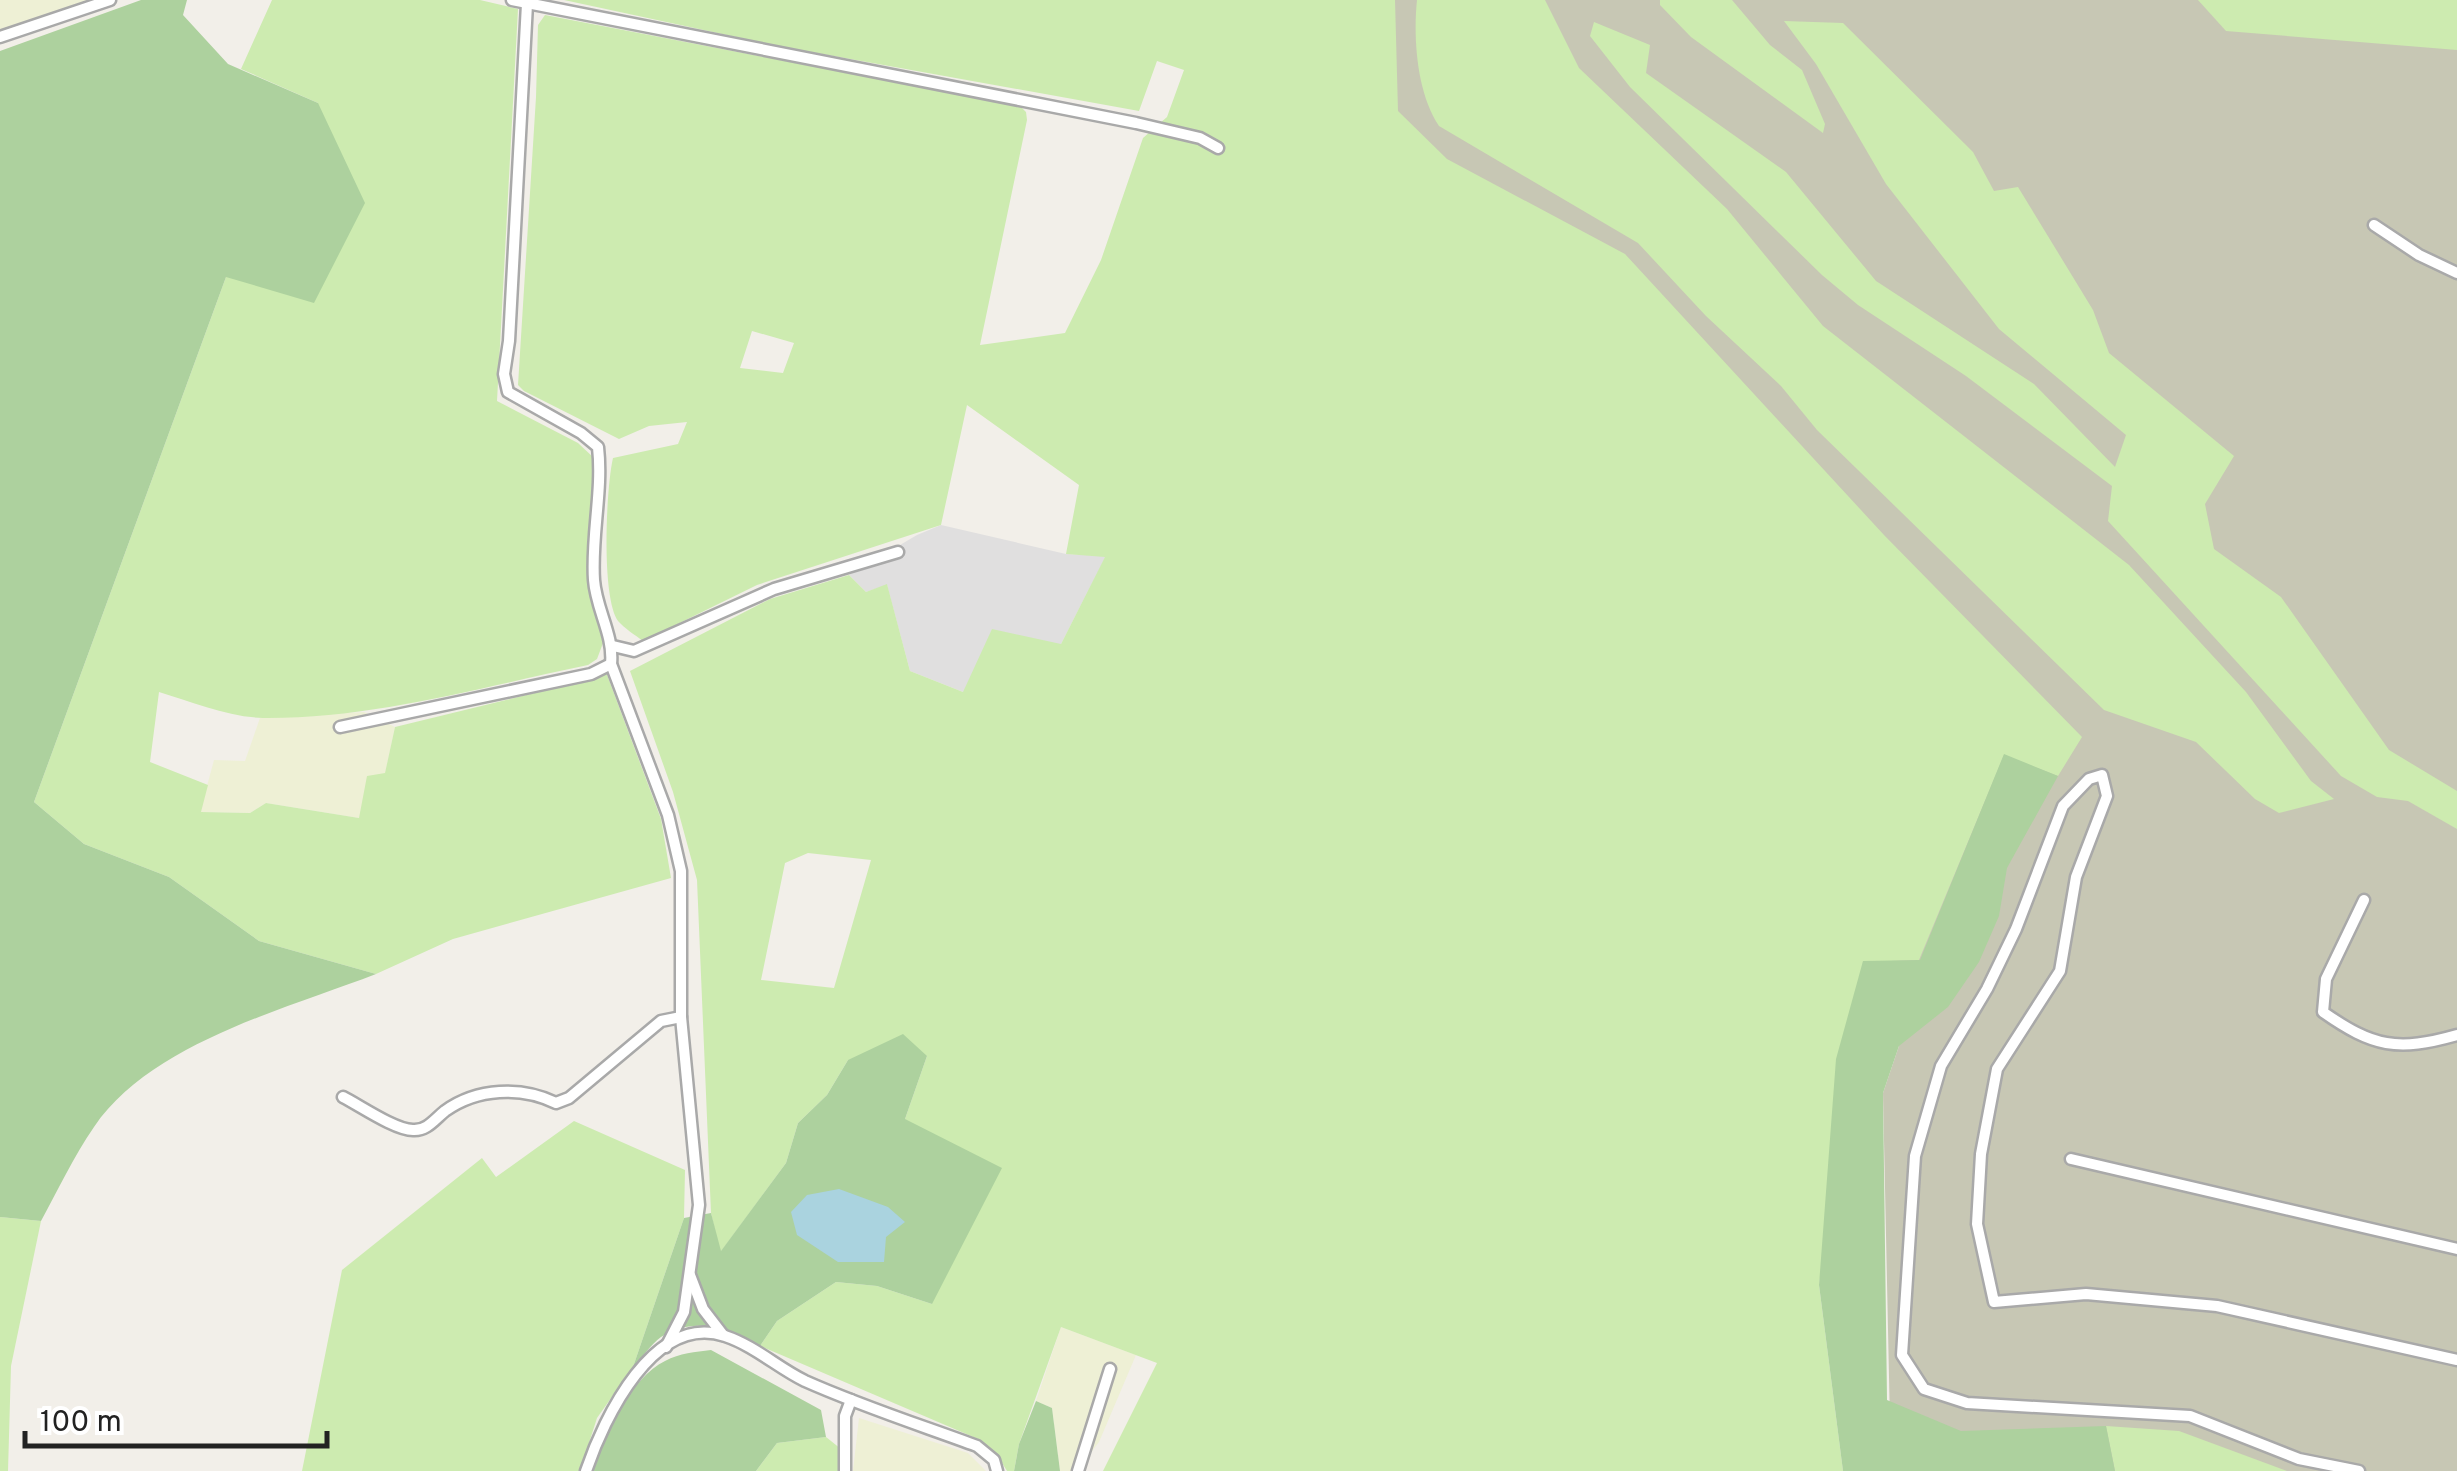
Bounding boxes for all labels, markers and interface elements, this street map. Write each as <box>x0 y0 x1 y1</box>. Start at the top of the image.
scale bar <box>25 1386 328 1448</box>
text: 100 m <box>40 1405 122 1442</box>

